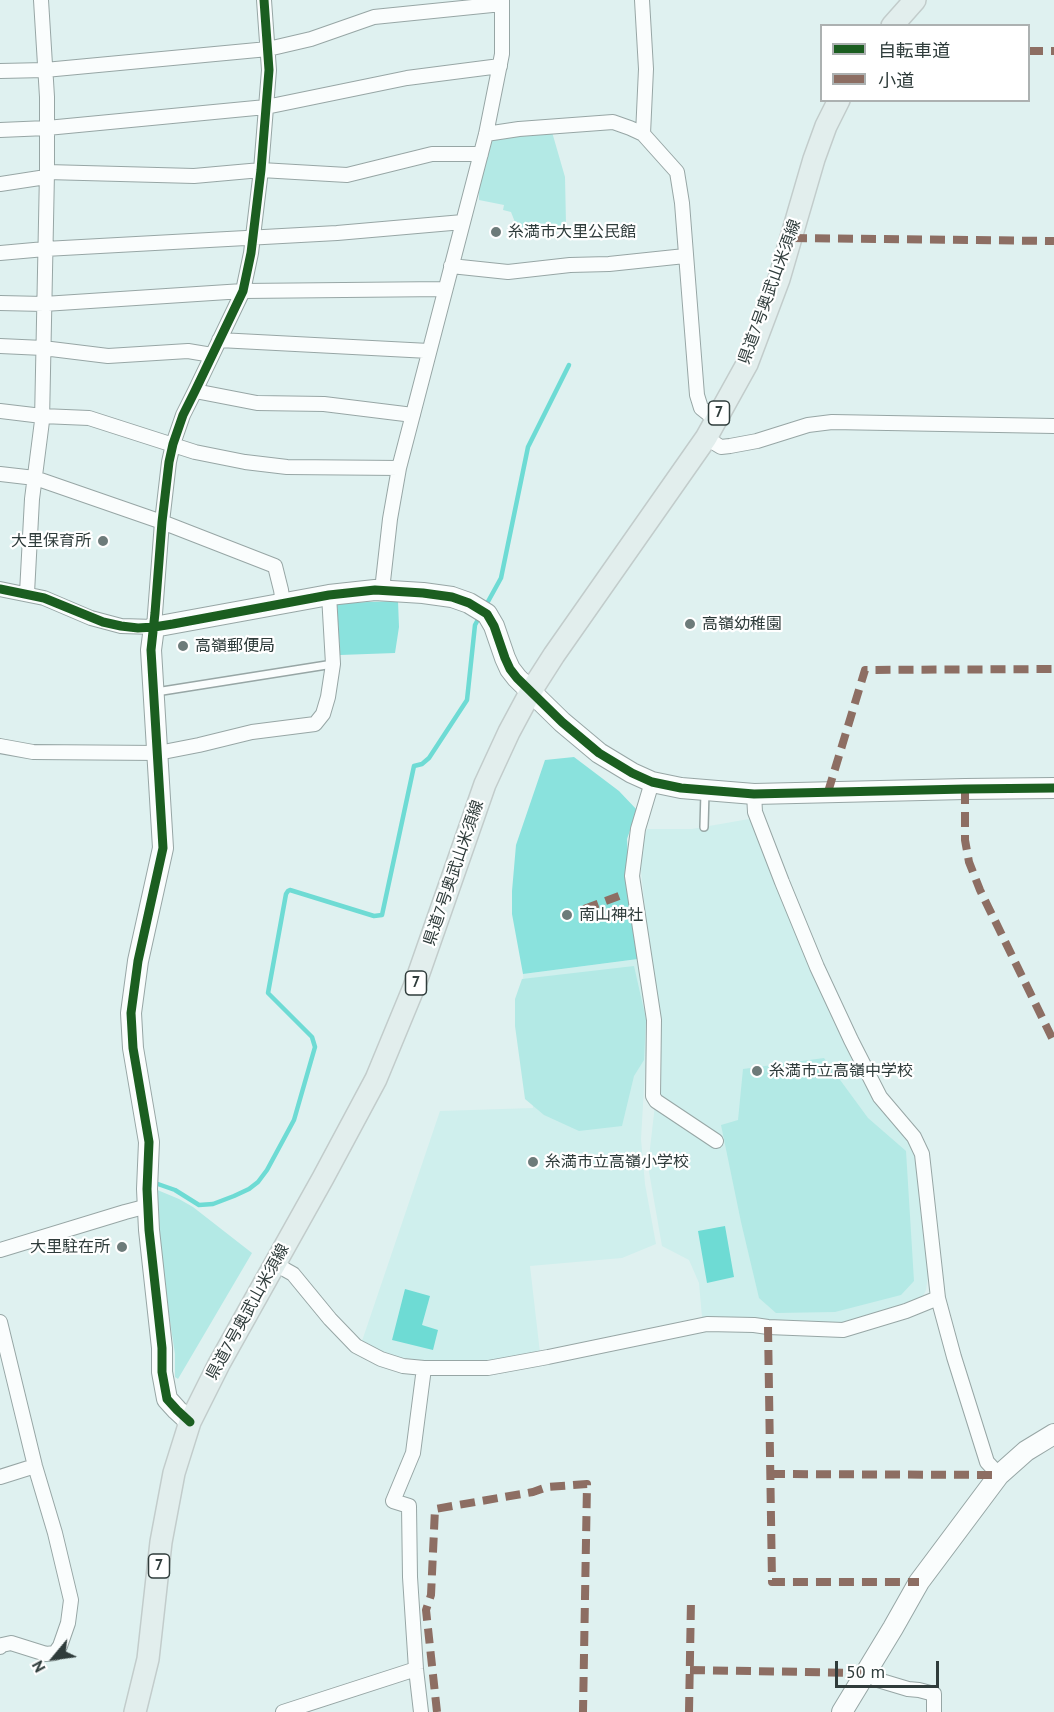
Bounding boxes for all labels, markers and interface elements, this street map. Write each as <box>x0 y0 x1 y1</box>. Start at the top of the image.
legend <box>820 24 1030 102</box>
text: 自転車道 <box>878 39 950 62</box>
text: 小道 <box>878 69 914 92</box>
street label: 県道7号奥武山米須線 <box>735 217 805 367</box>
place label: 糸満市大里公民館 <box>508 222 636 242</box>
marker: 糸満市大里公民館 <box>489 225 503 239</box>
road number: 7 <box>708 401 730 425</box>
place label: 大里保育所 <box>11 531 91 551</box>
marker: 大里保育所 <box>96 534 110 548</box>
place label: 高嶺幼稚園 <box>702 614 782 634</box>
marker: 高嶺幼稚園 <box>683 617 697 631</box>
place label: 高嶺郵便局 <box>195 636 275 656</box>
marker: 高嶺郵便局 <box>176 639 190 653</box>
street label: 県道7号奥武山米須線 <box>420 798 488 948</box>
place label: 南山神社 <box>579 905 643 925</box>
marker: 南山神社 <box>560 908 574 922</box>
road number: 7 <box>406 971 426 995</box>
place label: 糸満市立高嶺中学校 <box>769 1061 913 1081</box>
marker: 糸満市立高嶺中学校 <box>750 1064 764 1078</box>
place label: 糸満市立高嶺小学校 <box>545 1152 689 1172</box>
marker: 糸満市立高嶺小学校 <box>526 1155 540 1169</box>
place label: 大里駐在所 <box>30 1237 110 1257</box>
marker: 大里駐在所 <box>115 1240 129 1254</box>
street label: 県道7号奥武山米須線 <box>203 1241 293 1383</box>
road number: 7 <box>148 1554 170 1578</box>
north arrow <box>24 1628 84 1688</box>
scale bar <box>838 1649 942 1687</box>
text: N <box>27 1657 50 1676</box>
text: 50 m <box>846 1660 885 1683</box>

